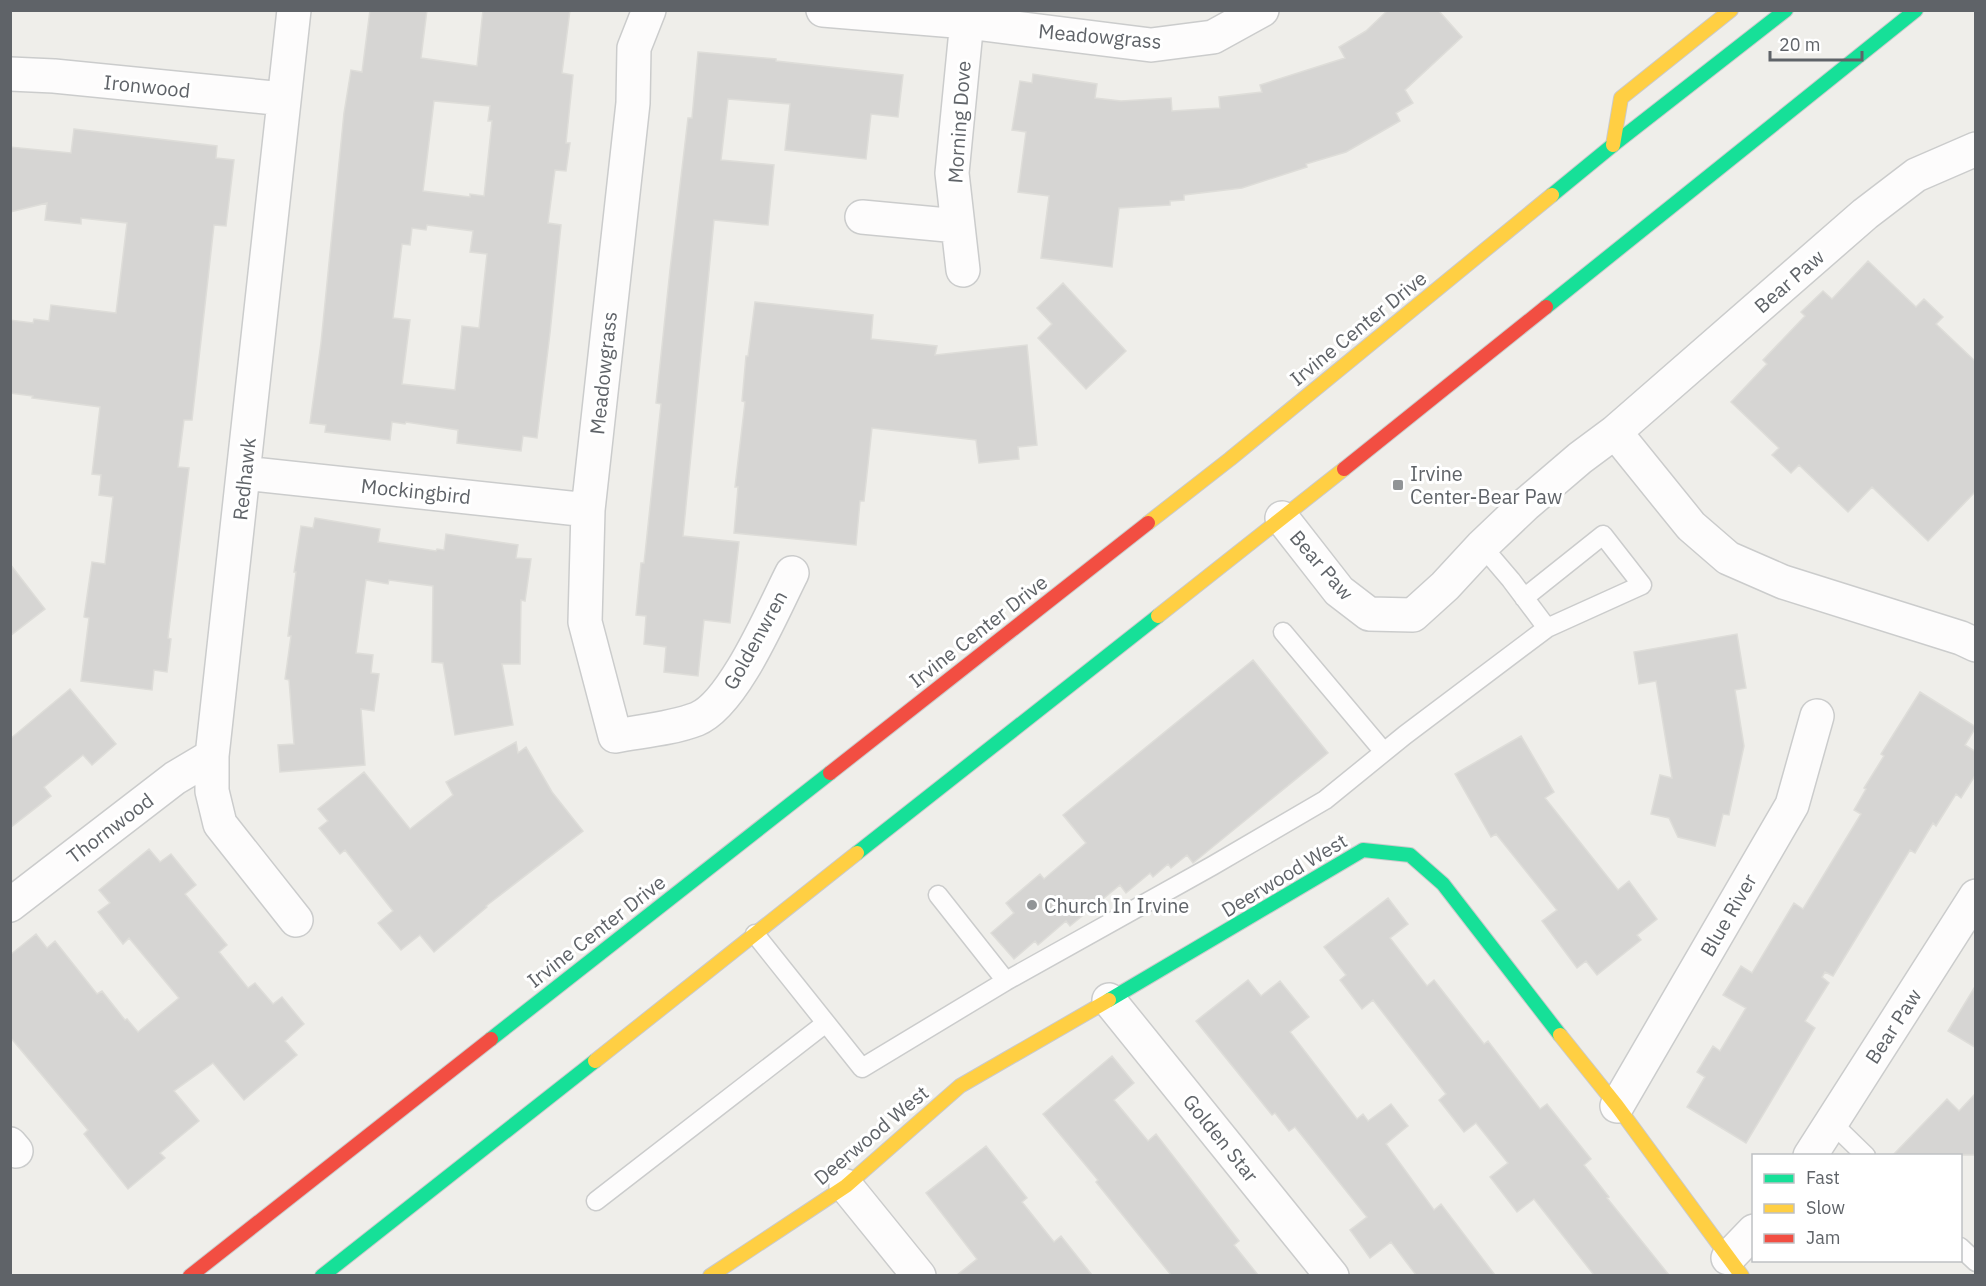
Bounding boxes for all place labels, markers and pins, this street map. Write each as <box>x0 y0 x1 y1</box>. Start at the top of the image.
place label: Irvine Center-Bear Paw <box>1410 460 1562 510</box>
marker: Irvine Center-Bear Paw <box>1391 478 1405 492</box>
place label: Church In Irvine <box>1044 892 1189 919</box>
marker: Church In Irvine <box>1025 898 1039 912</box>

